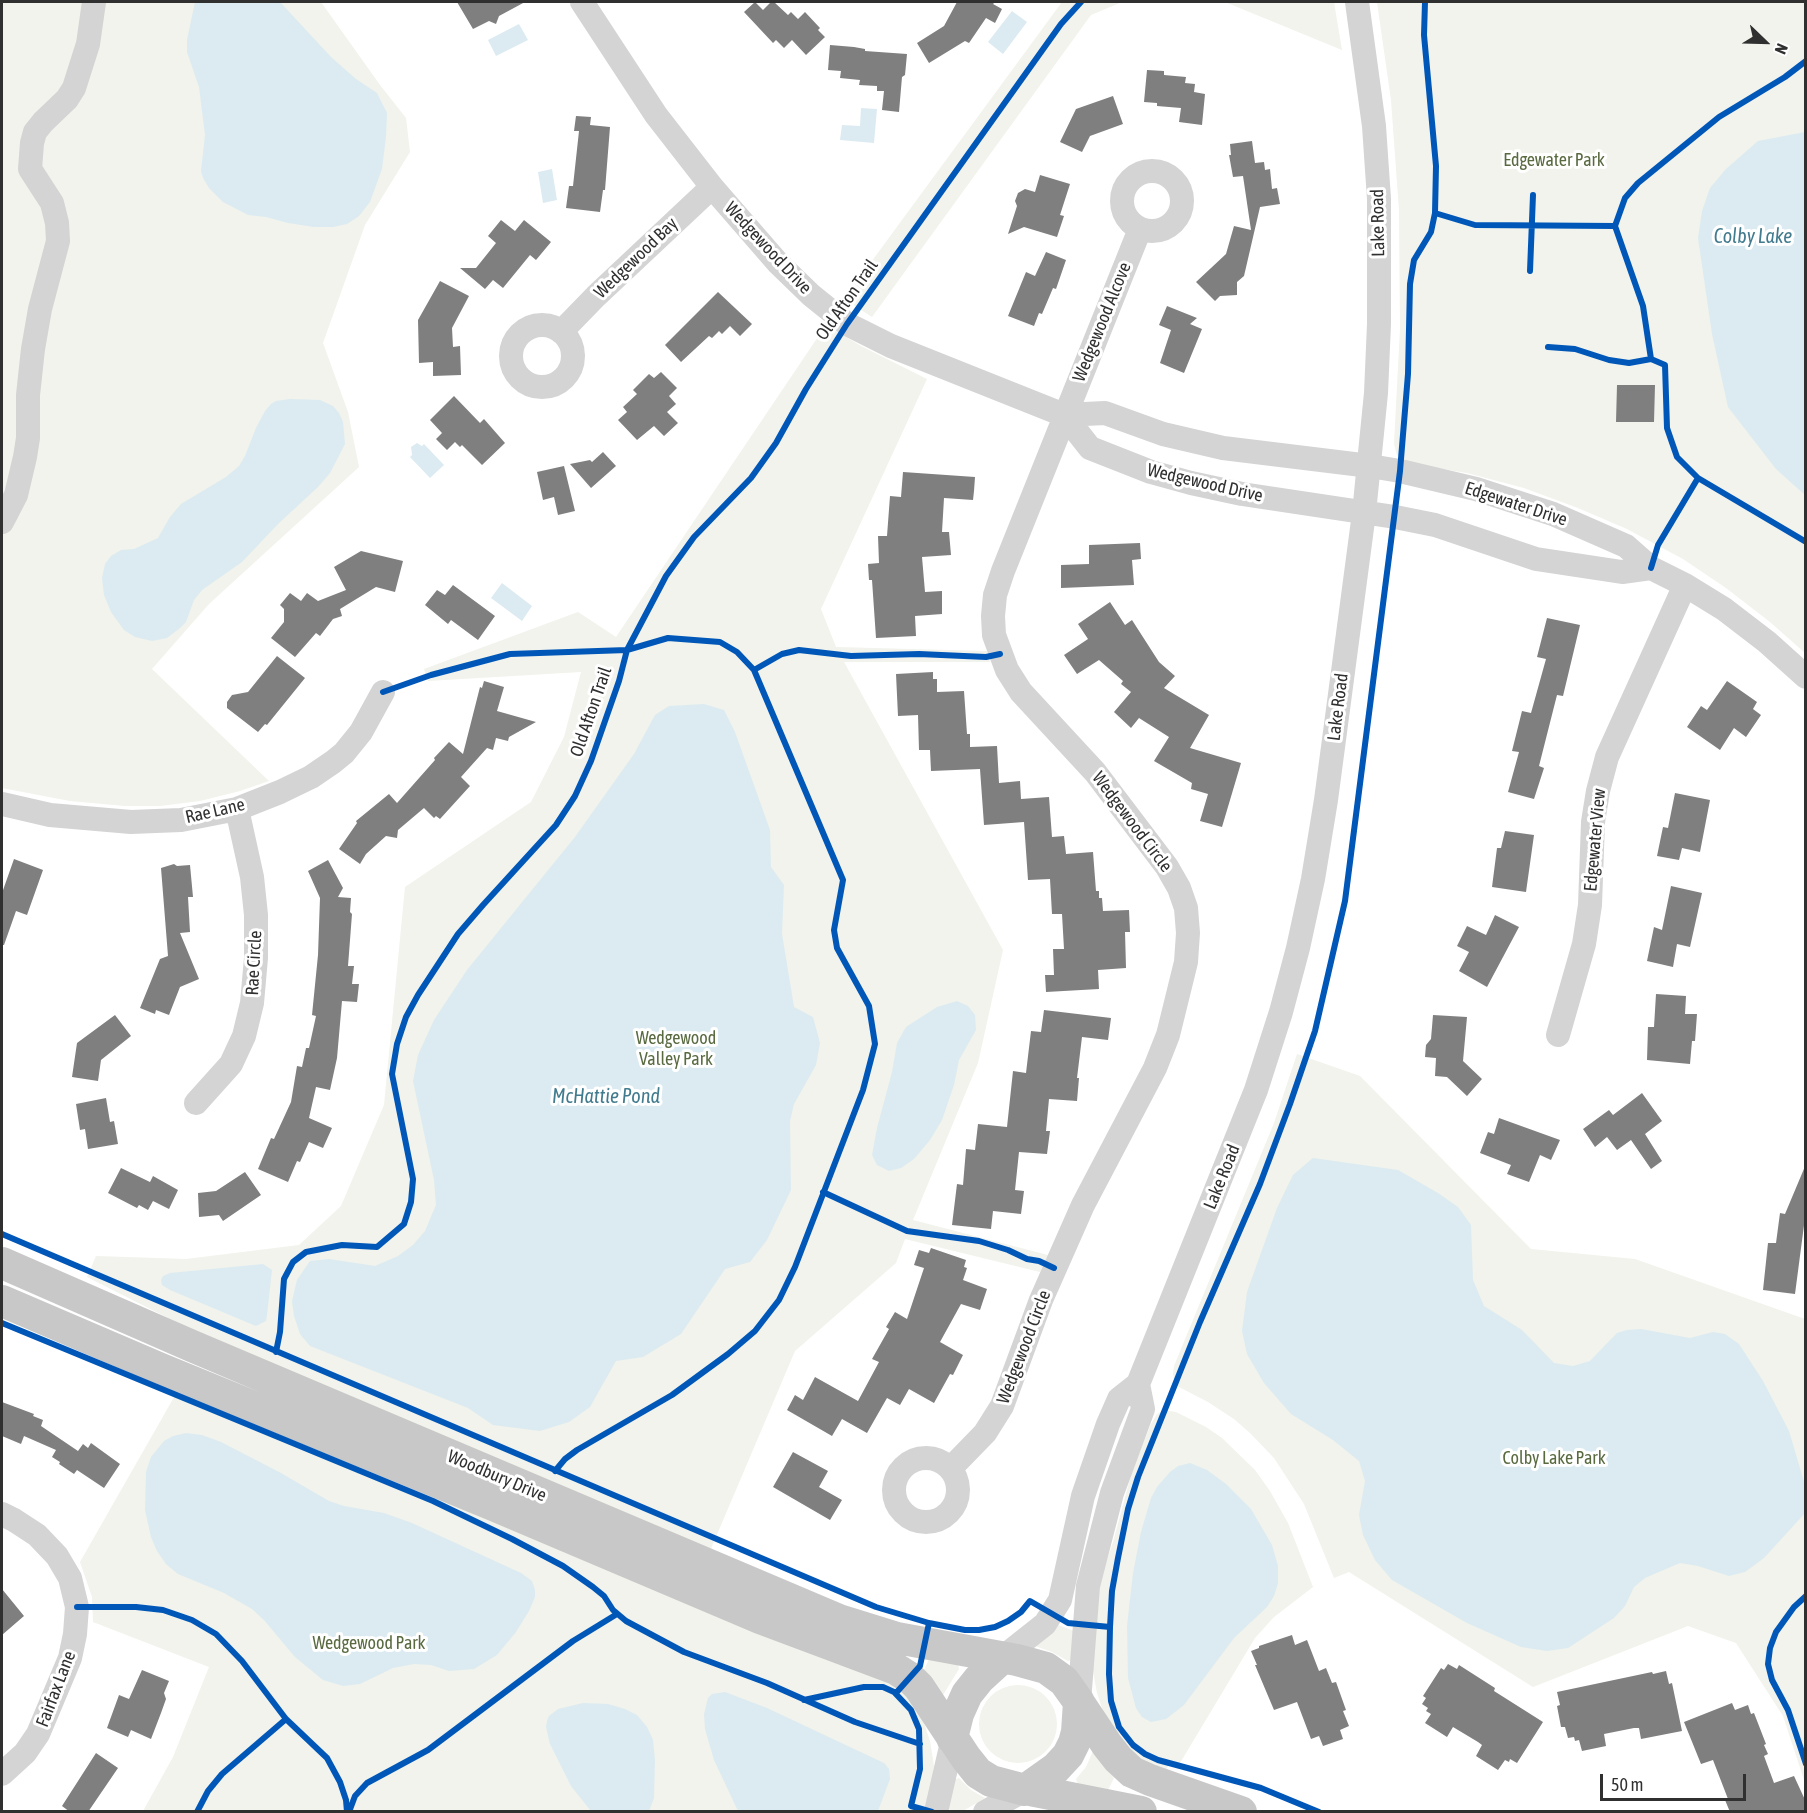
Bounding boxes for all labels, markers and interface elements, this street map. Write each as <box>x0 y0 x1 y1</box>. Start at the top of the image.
north arrow <box>1735 12 1795 72</box>
text: N <box>1771 41 1792 57</box>
park label: Edgewater Park <box>1503 149 1605 171</box>
street label: Lake Road <box>1367 189 1389 257</box>
street label: Wedgewood Drive <box>720 198 816 298</box>
street label: Wedgewood Bay <box>590 213 682 303</box>
water label: Colby Lake <box>1714 225 1792 249</box>
street label: Old Afton Trail <box>811 255 883 345</box>
street label: Wedgewood Alcove <box>1068 259 1136 385</box>
street label: Wedgewood Drive <box>1145 459 1265 507</box>
street label: Edgewater Drive <box>1462 477 1570 531</box>
street label: Old Afton Trail <box>566 664 616 760</box>
street label: Lake Road <box>1323 672 1353 742</box>
street label: Wedgewood Circle <box>1087 768 1177 876</box>
street label: Edgewater View <box>1580 788 1610 892</box>
street label: Rae Lane <box>183 794 247 828</box>
street label: Rae Circle <box>242 930 266 996</box>
park label: Wedgewood Valley Park <box>636 1027 716 1070</box>
water label: McHattie Pond <box>552 1085 660 1109</box>
street label: Lake Road <box>1199 1141 1245 1213</box>
street label: Wedgewood Circle <box>992 1287 1056 1407</box>
street label: Woodbury Drive <box>444 1445 550 1507</box>
park label: Colby Lake Park <box>1502 1447 1606 1469</box>
park label: Wedgewood Park <box>312 1632 426 1654</box>
street label: Fairfax Lane <box>32 1648 80 1730</box>
scale bar <box>1603 1762 1748 1800</box>
text: 50 m <box>1611 1774 1643 1795</box>

